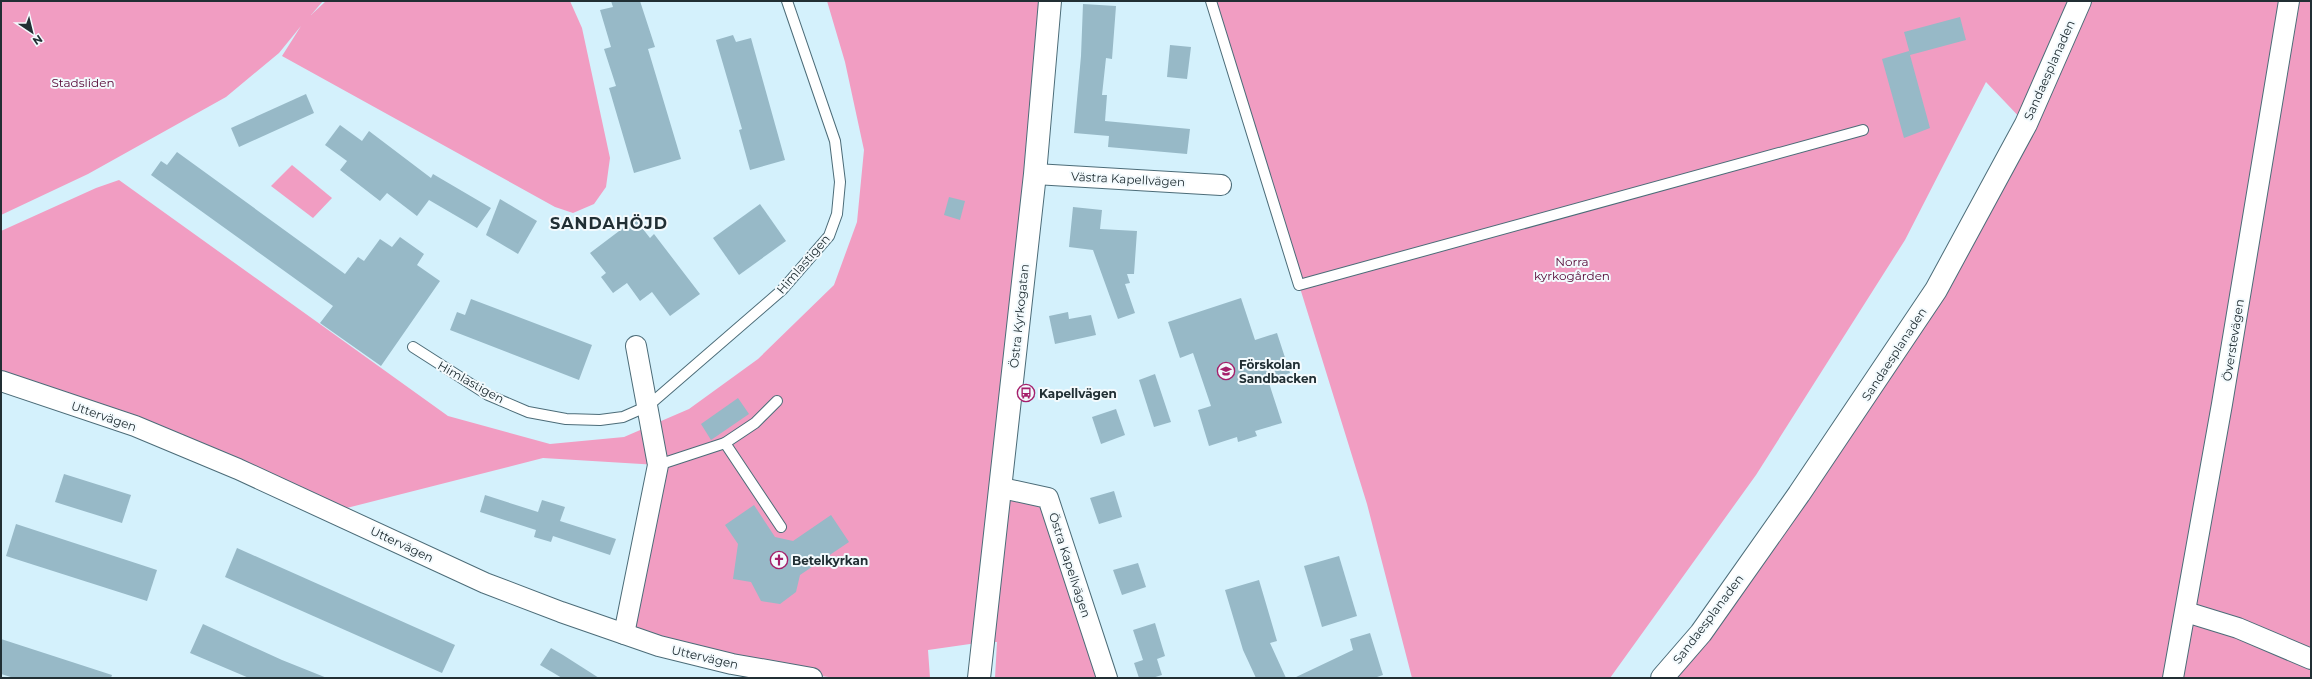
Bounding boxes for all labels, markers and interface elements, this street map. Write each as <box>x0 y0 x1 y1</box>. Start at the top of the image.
north arrow <box>12 12 52 52</box>
street label: Sandaesplanaden <box>2020 18 2078 122</box>
text: N <box>30 32 45 48</box>
park label: Stadsliden <box>51 75 115 90</box>
street label: Västra Kapellvägen <box>1071 169 1185 189</box>
district label: SANDAHÖJD <box>550 214 668 233</box>
street label: Himlastigen <box>773 231 833 297</box>
park label: Norra kyrkogården <box>1534 254 1610 283</box>
street label: Östra Kyrkogatan <box>1006 263 1032 369</box>
street label: Överstevägen <box>2219 298 2247 382</box>
street label: Sandaesplanaden <box>1858 305 1930 403</box>
place label: Förskolan Sandbacken <box>1239 357 1317 386</box>
street label: Himlastigen <box>435 358 507 406</box>
school or university icon: Förskolan Sandbacken <box>1216 361 1236 381</box>
bus stop icon: Kapellvägen <box>1016 383 1036 403</box>
place label: Kapellvägen <box>1039 386 1117 401</box>
street label: Uttervägen <box>69 398 139 434</box>
street label: Östra Kapellvägen <box>1046 511 1094 619</box>
street label: Uttervägen <box>368 523 436 565</box>
church icon: Betelkyrkan <box>769 550 789 570</box>
place label: Betelkyrkan <box>792 553 868 568</box>
street label: Sandaesplanaden <box>1670 571 1746 667</box>
street label: Uttervägen <box>670 642 740 672</box>

